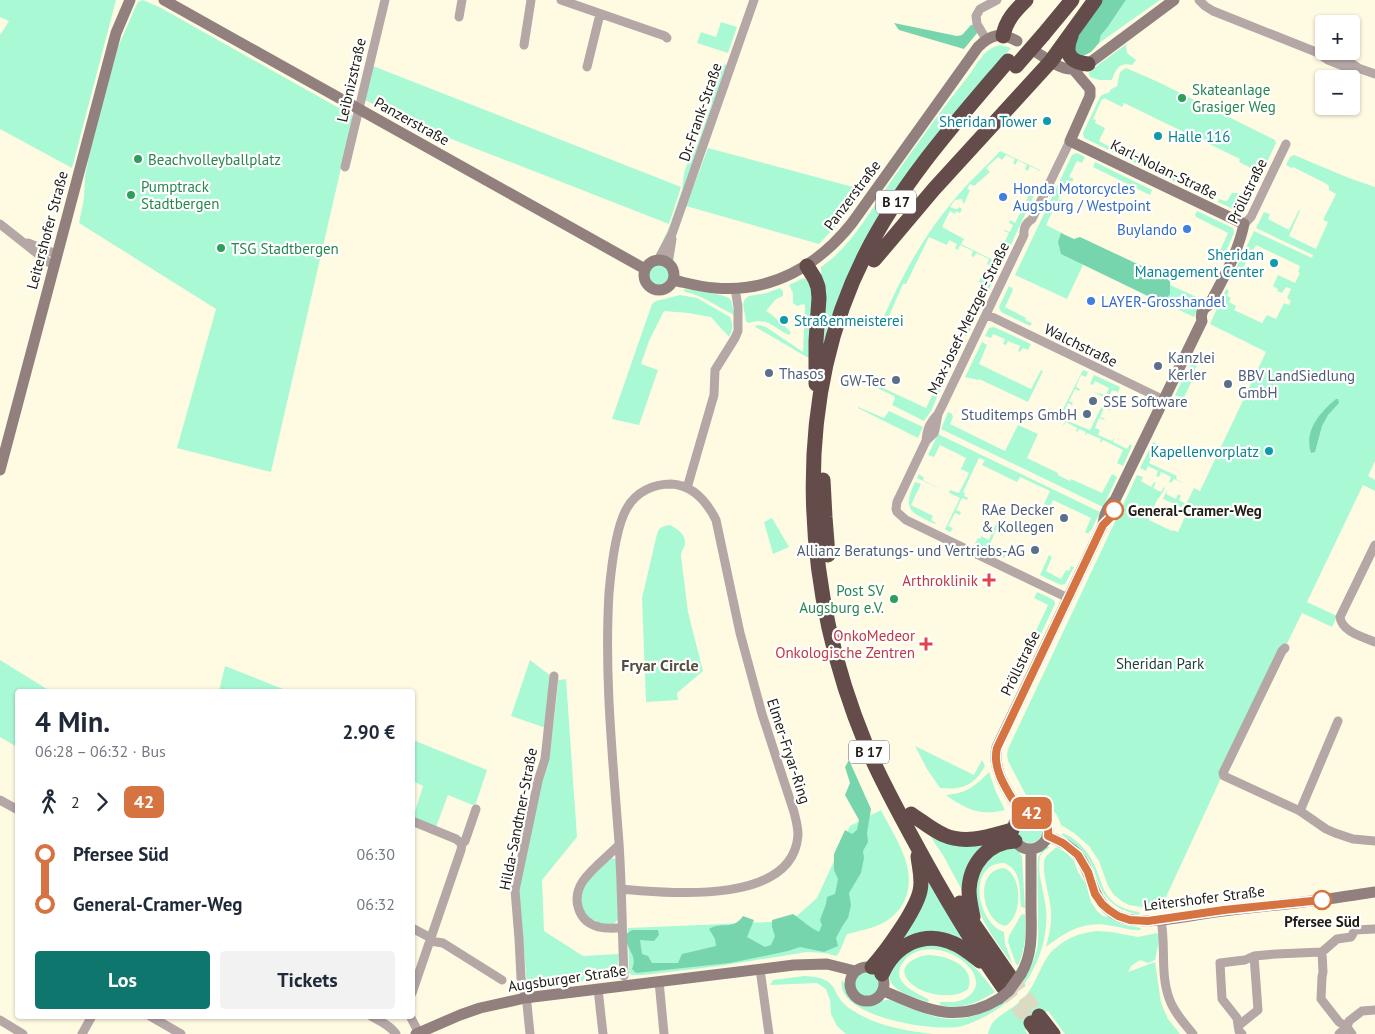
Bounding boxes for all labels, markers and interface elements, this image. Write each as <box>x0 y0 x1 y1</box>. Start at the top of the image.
map controls <box>1315 15 1360 115</box>
button: + <box>1315 15 1360 60</box>
street label: Leibnizstraße <box>332 36 370 124</box>
street label: Dr.-Frank-Straße <box>674 60 726 164</box>
button: − <box>1315 70 1360 115</box>
place label: Skateanlage Grasiger Weg <box>1192 80 1276 116</box>
marker: Skateanlage Grasiger Weg <box>1176 92 1188 104</box>
street label: Panzerstraße <box>371 93 453 149</box>
place label: Sheridan Tower <box>939 112 1037 131</box>
marker: Sheridan Tower <box>1041 115 1053 127</box>
place label: Halle 116 <box>1168 127 1230 146</box>
marker: Halle 116 <box>1152 130 1164 142</box>
street label: Karl-Nolan-Straße <box>1107 135 1221 203</box>
place label: Beachvolleyballplatz <box>148 150 281 169</box>
marker: Beachvolleyballplatz <box>132 153 144 165</box>
street label: Pröllstraße <box>1223 155 1271 227</box>
street label: Panzerstraße <box>819 156 885 234</box>
street label: Leitershofer Straße <box>22 169 72 291</box>
place label: Pumptrack Stadtbergen <box>141 177 219 213</box>
place label: Honda Motorcycles Augsburg / Westpoint <box>1013 179 1151 215</box>
marker: Pumptrack Stadtbergen <box>125 189 137 201</box>
road number: B 17 <box>876 190 916 213</box>
marker: Honda Motorcycles Augsburg / Westpoint <box>997 191 1009 203</box>
place label: Buylando <box>1117 220 1177 239</box>
marker: Buylando <box>1181 223 1193 235</box>
place label: TSG Stadtbergen <box>231 239 339 258</box>
street label: Max-Josef-Metzger-Straße <box>923 239 1013 397</box>
marker: TSG Stadtbergen <box>215 242 227 254</box>
place label: Sheridan Management Center <box>1135 245 1264 281</box>
marker: Sheridan Management Center <box>1268 257 1280 269</box>
place label: LAYER-Grosshandel <box>1101 292 1226 311</box>
marker: LAYER-Grosshandel <box>1085 295 1097 307</box>
place label: Straßenmeisterei <box>794 311 904 330</box>
marker: Straßenmeisterei <box>778 314 790 326</box>
street label: Walchstraße <box>1041 319 1121 371</box>
place label: Kanzlei Kerler <box>1168 348 1215 384</box>
marker: Kanzlei Kerler <box>1152 360 1164 372</box>
place label: Thasos <box>779 364 824 383</box>
place label: BBV LandSiedlung GmbH <box>1238 366 1355 402</box>
marker: Thasos <box>763 367 775 379</box>
place label: GW-Tec <box>840 371 886 390</box>
marker: GW-Tec <box>890 374 902 386</box>
marker: BBV LandSiedlung GmbH <box>1222 378 1234 390</box>
place label: SSE Software <box>1103 392 1188 411</box>
marker: SSE Software <box>1087 395 1099 407</box>
place label: Studitemps GmbH <box>961 405 1077 424</box>
marker: Studitemps GmbH <box>1081 408 1093 420</box>
place label: Kapellenvorplatz <box>1151 442 1259 461</box>
marker: Kapellenvorplatz <box>1263 445 1275 457</box>
place label: RAe Decker & Kollegen <box>981 500 1054 536</box>
marker: General-Cramer-Weg <box>1104 500 1124 520</box>
place label: General-Cramer-Weg <box>1128 501 1262 520</box>
marker: RAe Decker & Kollegen <box>1058 512 1070 524</box>
place label: Allianz Beratungs- und Vertriebs-AG <box>797 541 1025 560</box>
marker: Allianz Beratungs- und Vertriebs-AG <box>1029 544 1041 556</box>
place label: Arthroklinik <box>902 571 979 590</box>
marker: Arthroklinik <box>982 573 996 587</box>
place label: Post SV Augsburg e.V. <box>799 581 884 617</box>
marker: Post SV Augsburg e.V. <box>888 593 900 605</box>
place label: OnkoMedeor Onkologische Zentren <box>775 626 915 662</box>
street label: Pröllstraße <box>996 627 1044 699</box>
marker: OnkoMedeor Onkologische Zentren <box>919 637 933 651</box>
park label: Sheridan Park <box>1116 654 1205 673</box>
district label: Fryar Circle <box>621 655 699 675</box>
street label: Elmer-Fryar-Ring <box>763 696 815 806</box>
text: 4 Min. <box>35 703 110 740</box>
text: 2.90 € <box>342 720 395 744</box>
road number: B 17 <box>849 740 889 764</box>
text: 06:28 – 06:32 · Bus <box>35 741 166 761</box>
street label: Hilda-Sandtner-Straße <box>495 746 541 892</box>
icon: walk <box>35 788 63 816</box>
icon: forward <box>88 788 116 816</box>
text: 42 <box>134 790 154 813</box>
text: 2 <box>71 792 80 812</box>
line badge: 42 <box>1010 797 1054 829</box>
text: 42 <box>1022 801 1042 824</box>
text: Pfersee Süd <box>73 842 169 866</box>
text: 06:30 <box>357 844 395 864</box>
street label: Leitershofer Straße <box>1142 881 1266 915</box>
marker: Pfersee Süd <box>1312 890 1332 910</box>
text: General-Cramer-Weg <box>73 892 242 916</box>
text: 06:32 <box>357 894 395 914</box>
place label: Pfersee Süd <box>1284 912 1360 931</box>
button: Los <box>35 951 210 1009</box>
button: Tickets <box>220 951 395 1009</box>
street label: Augsburger Straße <box>507 960 627 996</box>

